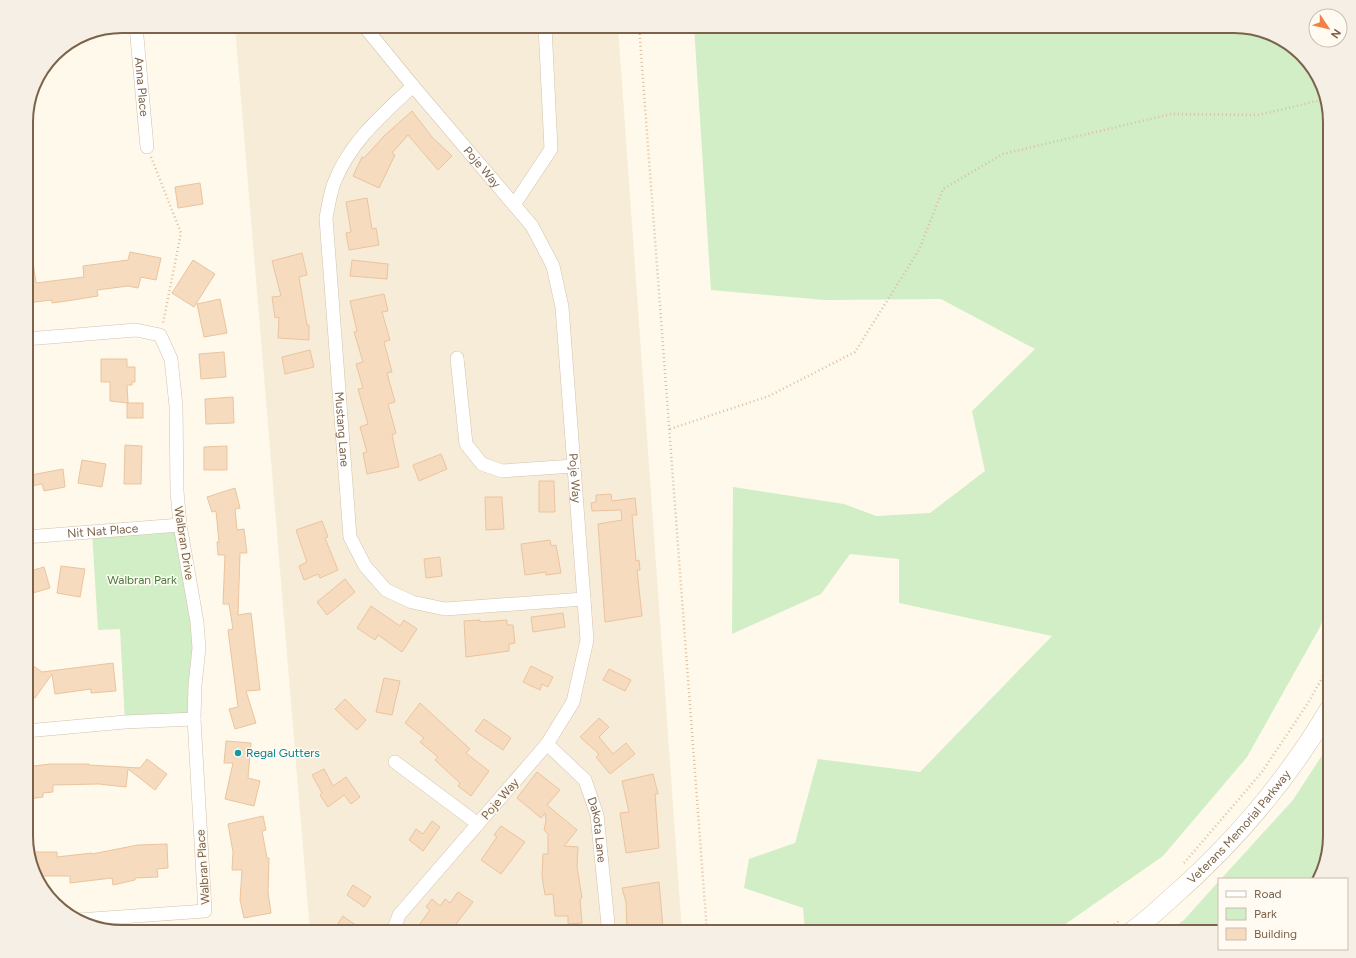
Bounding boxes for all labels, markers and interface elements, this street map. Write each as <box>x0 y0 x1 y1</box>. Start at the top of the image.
north arrow <box>1308 8 1348 48</box>
text: N <box>1328 26 1344 41</box>
street label: Anna Place <box>132 57 151 117</box>
street label: Poje Way <box>460 144 504 191</box>
street label: Mustang Lane <box>332 391 352 468</box>
street label: Poje Way <box>566 453 584 504</box>
street label: Walbran Drive <box>171 505 197 581</box>
street label: Nit Nat Place <box>67 521 139 541</box>
park label: Walbran Park <box>107 573 177 587</box>
place label: Regal Gutters <box>246 746 320 760</box>
marker: Regal Gutters <box>233 748 243 758</box>
street label: Veterans Memorial Parkway <box>1184 767 1294 887</box>
street label: Poje Way <box>478 775 522 822</box>
street label: Dakota Lane <box>584 795 609 864</box>
street label: Walbran Place <box>193 828 213 905</box>
legend <box>1218 878 1348 950</box>
text: Road <box>1254 887 1282 901</box>
text: Park <box>1254 907 1277 921</box>
text: Building <box>1254 927 1297 941</box>

